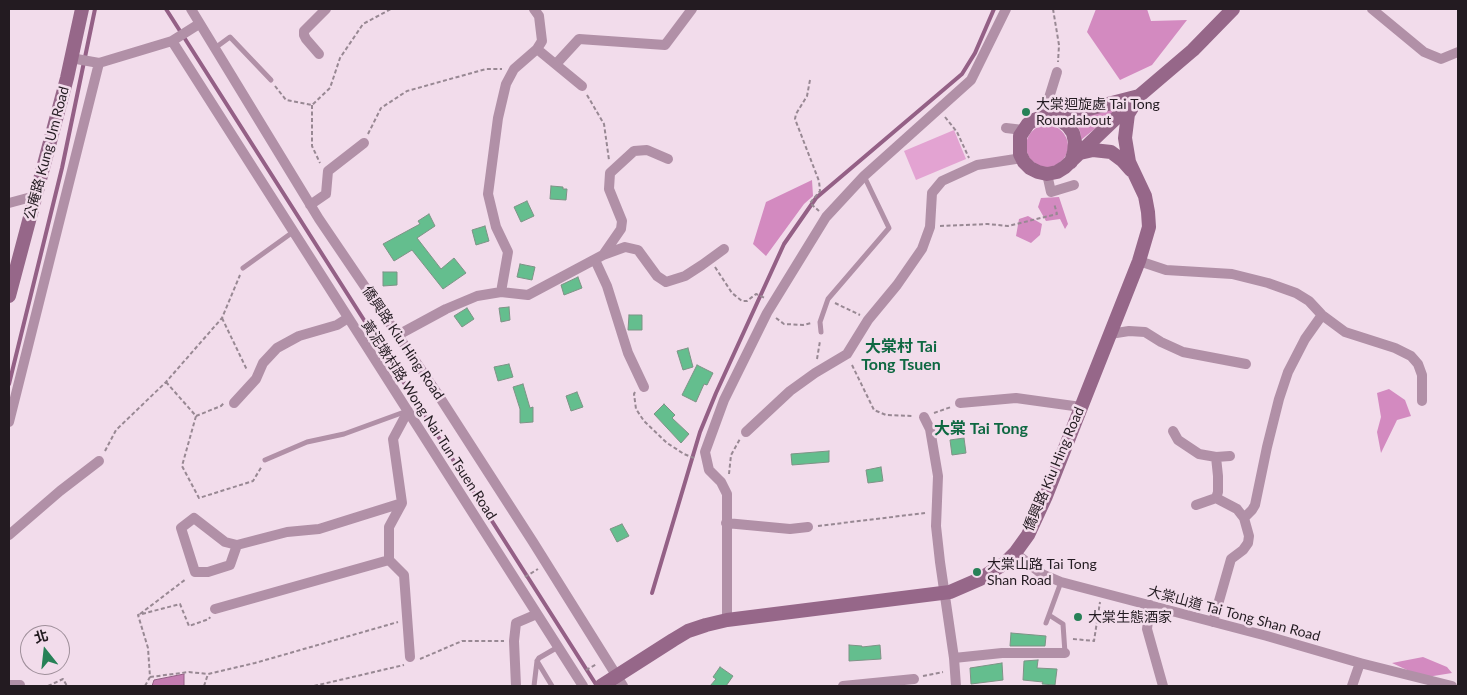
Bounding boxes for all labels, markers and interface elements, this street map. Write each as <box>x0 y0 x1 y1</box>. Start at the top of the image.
street label: 公庵路 Kung Um Road <box>21 85 73 221</box>
place label: 大棠迴旋處 Tai Tong Roundabout <box>1036 96 1160 128</box>
marker: 大棠迴旋處 Tai Tong Roundabout <box>1020 106 1032 118</box>
street label: 僑興路 Kiu Hing Road <box>359 283 447 403</box>
street label: 黃泥墩村路 Wong Nai Tun Tsuen Road <box>358 317 500 523</box>
district label: 大棠村 Tai Tong Tsuen <box>861 337 941 375</box>
street label: 僑興路 Kiu Hing Road <box>1020 404 1088 534</box>
district label: 大棠 Tai Tong <box>934 419 1028 439</box>
place label: 大棠山路 Tai Tong Shan Road <box>987 556 1097 588</box>
marker: 大棠山路 Tai Tong Shan Road <box>971 566 983 578</box>
street label: 大棠山道 Tai Tong Shan Road <box>1146 583 1322 645</box>
place label: 大棠生態酒家 <box>1088 609 1172 625</box>
marker: 大棠生態酒家 <box>1072 611 1084 623</box>
north arrow <box>20 625 70 675</box>
text: 北 <box>32 626 50 646</box>

